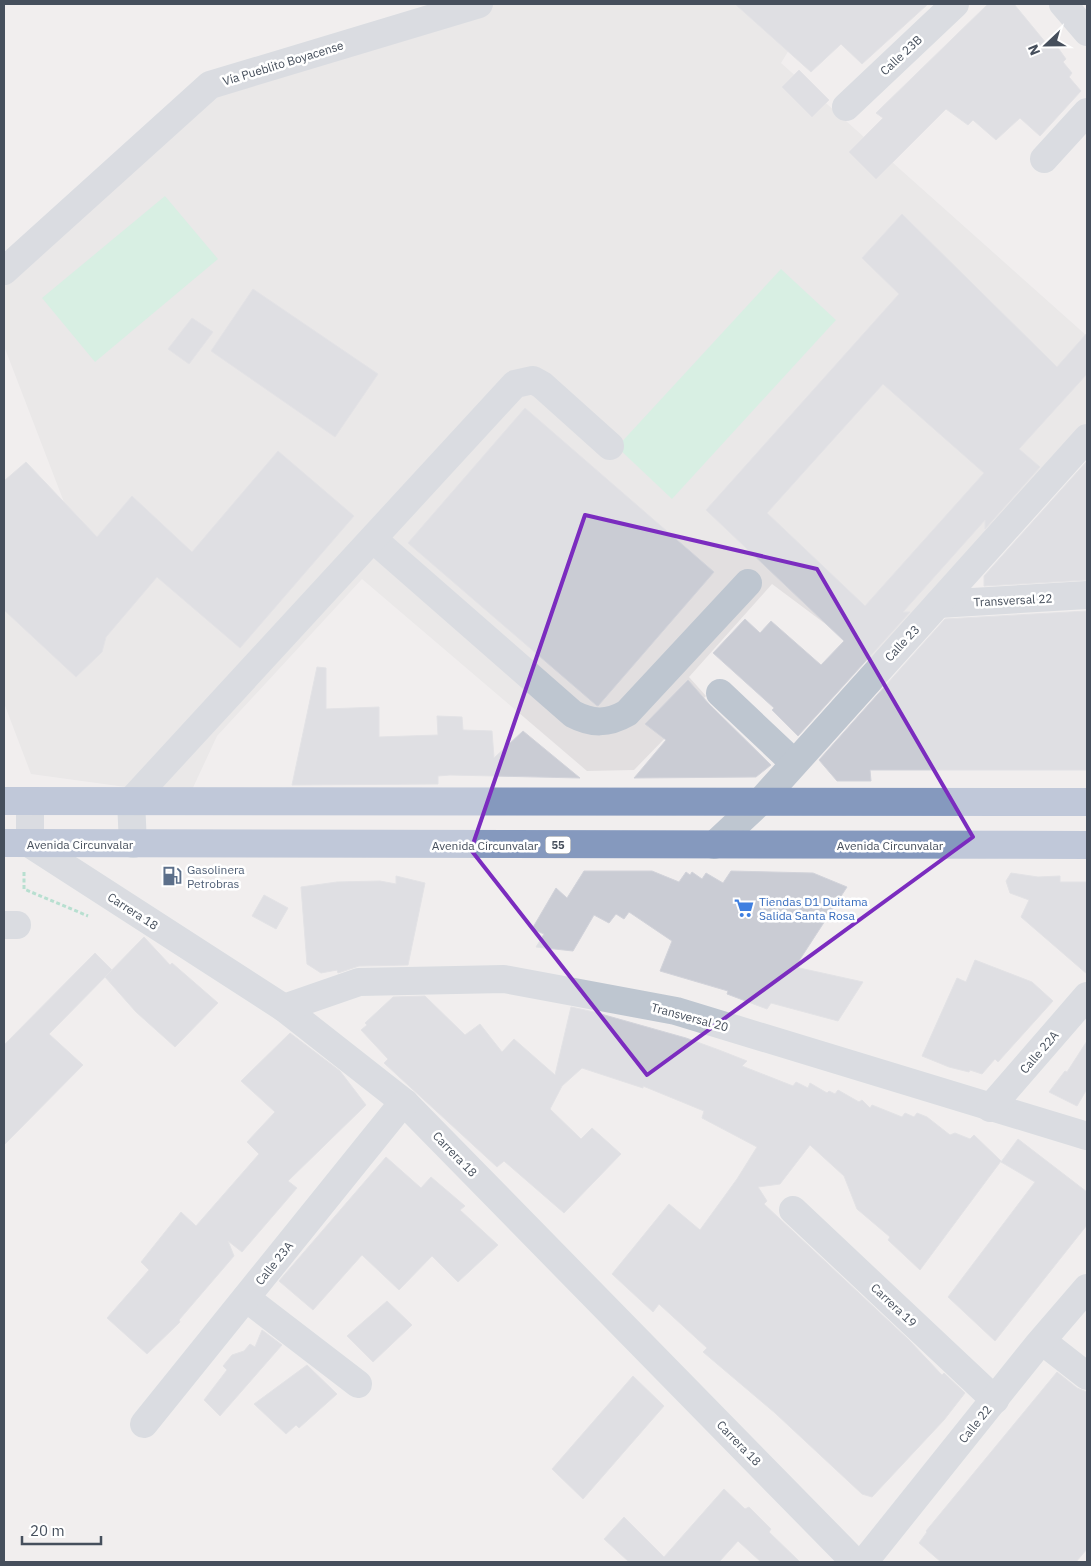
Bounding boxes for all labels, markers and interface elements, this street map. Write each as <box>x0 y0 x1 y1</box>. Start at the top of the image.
north arrow <box>1021 20 1071 70</box>
street label: Calle 23B <box>877 32 925 78</box>
street label: Vía Pueblito Boyacense <box>221 37 346 89</box>
text: N <box>1024 42 1044 58</box>
street label: Transversal 22 <box>973 590 1053 610</box>
street label: Calle 23 <box>881 622 923 664</box>
road number: 55 <box>546 836 570 854</box>
street label: Avenida Circunvalar <box>27 837 134 852</box>
street label: Avenida Circunvalar <box>432 838 539 853</box>
street label: Avenida Circunvalar <box>837 838 944 853</box>
place label: Gasolinera Petrobras <box>187 862 245 891</box>
fuel station icon: Gasolinera Petrobras <box>161 865 183 887</box>
street label: Carrera 18 <box>105 889 161 933</box>
place label: Tiendas D1 Duitama Salida Santa Rosa <box>759 894 868 923</box>
supermarket icon: Tiendas D1 Duitama Salida Santa Rosa <box>733 897 755 919</box>
street label: Transversal 20 <box>650 1000 730 1034</box>
street label: Calle 22A <box>1016 1027 1062 1076</box>
street label: Carrera 18 <box>430 1128 480 1180</box>
street label: Calle 23A <box>252 1238 296 1288</box>
street label: Carrera 19 <box>868 1280 920 1330</box>
street label: Calle 22 <box>955 1402 995 1446</box>
street label: Carrera 18 <box>714 1417 764 1469</box>
scale bar <box>22 1514 101 1546</box>
text: 20 m <box>30 1521 65 1540</box>

